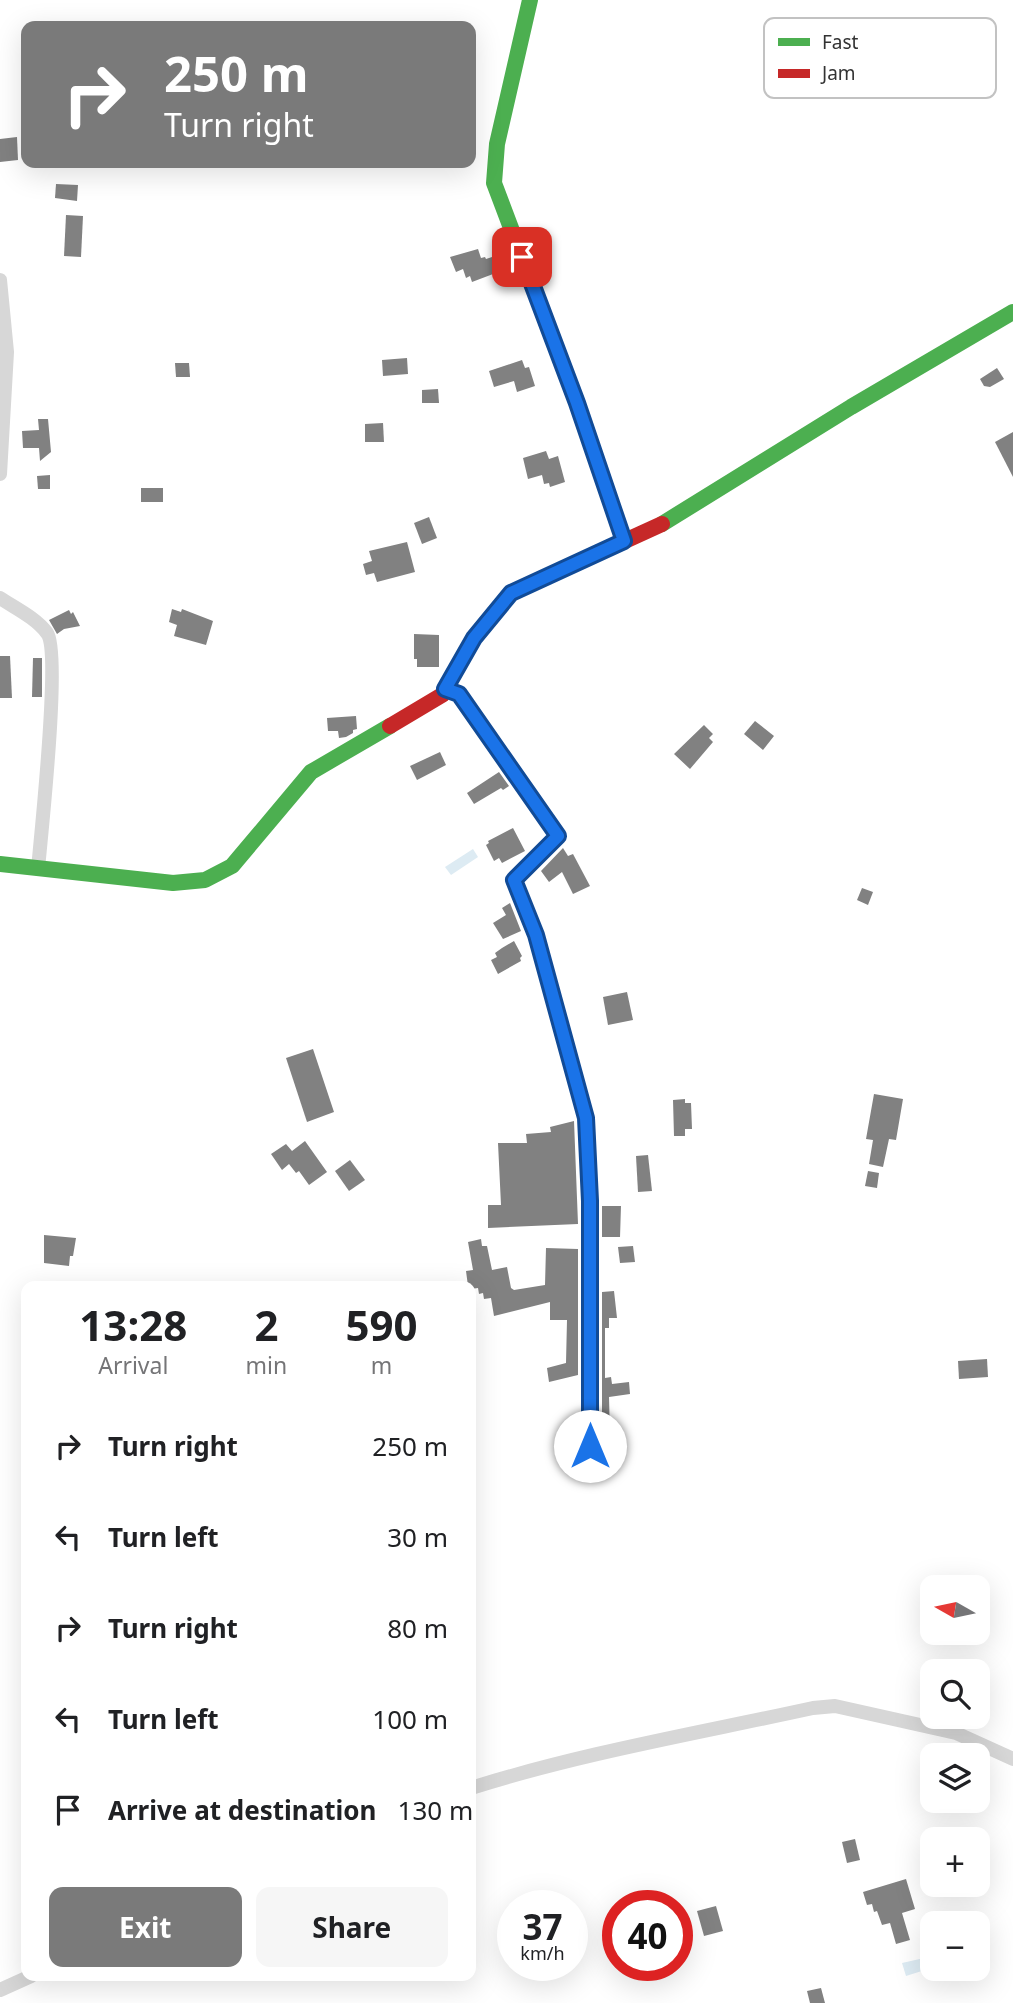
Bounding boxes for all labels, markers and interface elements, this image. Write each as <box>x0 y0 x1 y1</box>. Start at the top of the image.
legend <box>764 18 996 98</box>
text: Fast <box>822 29 859 55</box>
text: 250 m <box>164 40 309 106</box>
icon: right <box>49 49 140 140</box>
text: Jam <box>820 60 856 86</box>
text: Turn right <box>164 103 314 146</box>
pin <box>492 227 552 287</box>
icon: arrive <box>503 238 541 276</box>
text: 13:28 <box>79 1296 187 1353</box>
text: 2 <box>254 1296 278 1353</box>
text: 590 <box>346 1296 418 1353</box>
text: Arrival <box>98 1349 168 1381</box>
text: min <box>246 1349 287 1381</box>
text: m <box>371 1349 392 1381</box>
position arrow <box>553 1409 627 1483</box>
icon: right <box>49 1427 87 1465</box>
text: Turn right <box>108 1428 238 1464</box>
text: 250 m <box>372 1428 448 1464</box>
icon: left <box>49 1518 87 1556</box>
text: Turn left <box>108 1519 219 1555</box>
text: 30 m <box>387 1519 448 1555</box>
north arrow <box>920 1575 990 1645</box>
map controls <box>920 1575 990 1981</box>
icon: right <box>49 1609 87 1647</box>
text: Turn right <box>108 1610 238 1646</box>
text: 80 m <box>387 1610 448 1646</box>
button: search <box>920 1659 990 1729</box>
icon: left <box>49 1700 87 1738</box>
text: Turn left <box>108 1701 219 1737</box>
text: 100 m <box>372 1701 448 1737</box>
button: layers <box>920 1743 990 1813</box>
icon: arrive <box>49 1791 87 1829</box>
text: Arrive at destination <box>108 1792 377 1828</box>
text: 130 m <box>398 1792 473 1828</box>
button: + <box>920 1827 990 1897</box>
button: Exit <box>49 1887 242 1967</box>
button: Share <box>256 1887 448 1967</box>
speed limit sign: 40 <box>602 1890 693 1981</box>
text: 37 <box>522 1903 563 1950</box>
button: − <box>920 1911 990 1981</box>
text: km/h <box>520 1941 565 1965</box>

